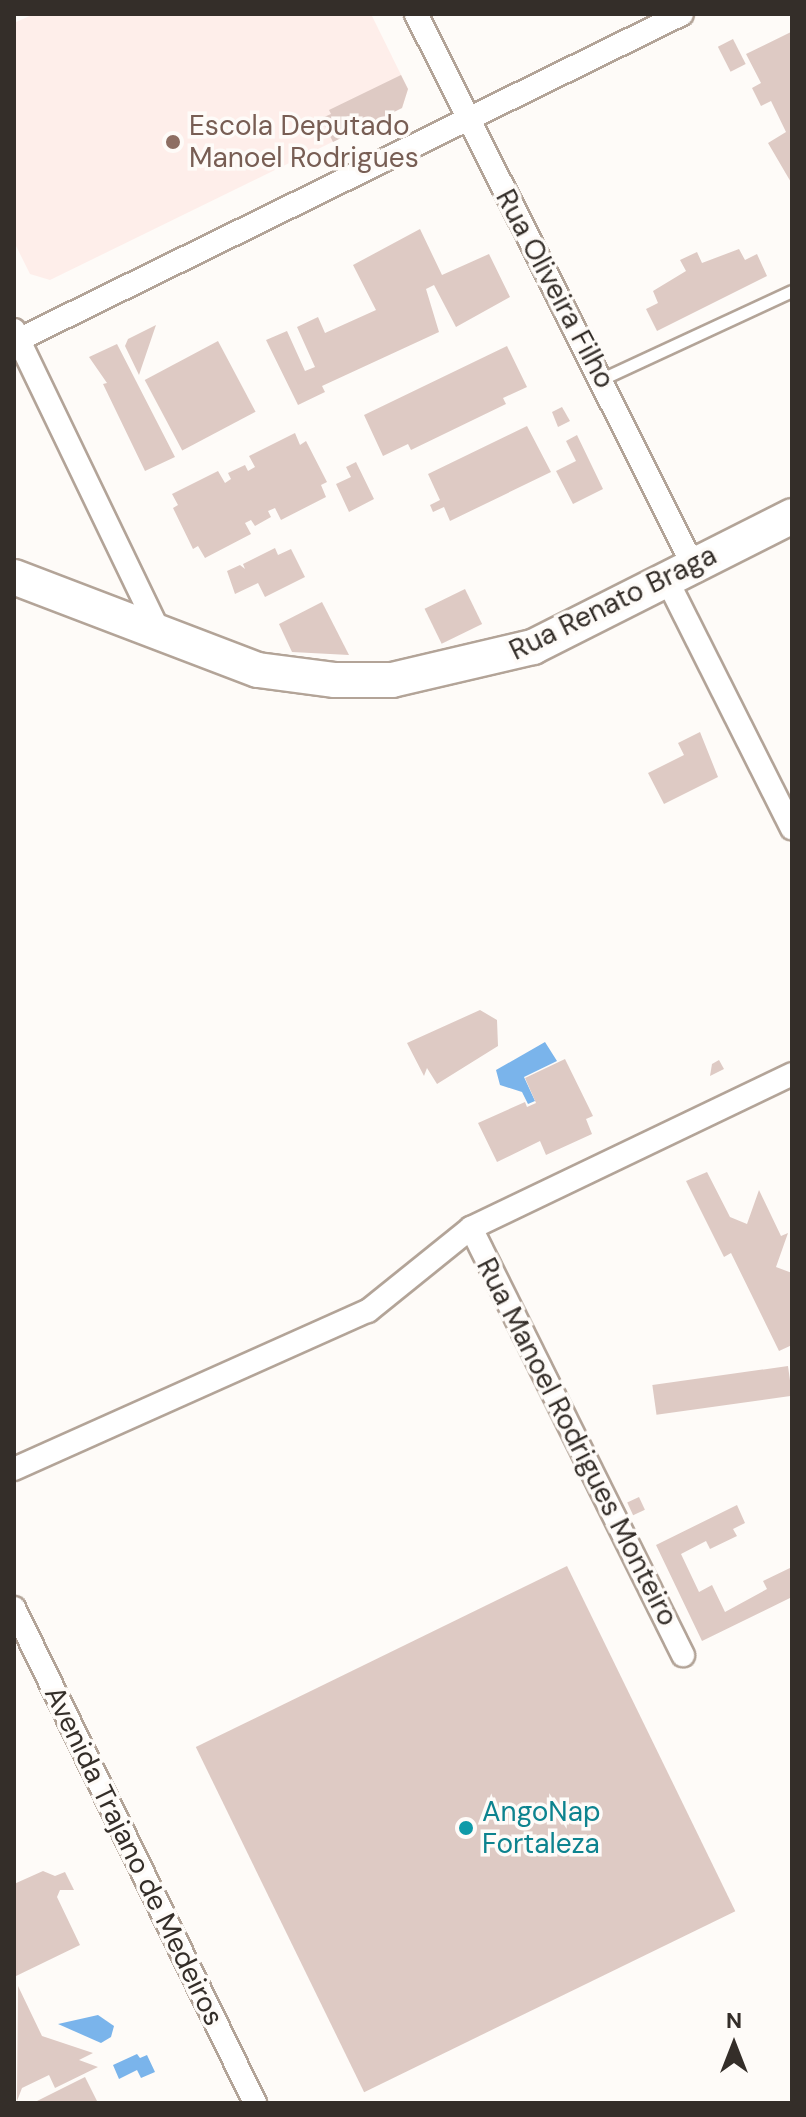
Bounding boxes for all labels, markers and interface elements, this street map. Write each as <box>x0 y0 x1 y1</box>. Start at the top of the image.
place label: Escola Deputado Manoel Rodrigues <box>189 109 419 175</box>
marker: Escola Deputado Manoel Rodrigues <box>164 133 182 151</box>
street label: Rua Oliveira Filho <box>488 184 622 394</box>
street label: Rua Renato Braga <box>504 538 722 668</box>
street label: Rua Manoel Rodrigues Monteiro <box>469 1252 685 1632</box>
street label: Avenida Trajano de Medeiros <box>37 1681 231 2031</box>
place label: AngoNap Fortaleza <box>482 1795 600 1861</box>
marker: AngoNap Fortaleza <box>457 1819 475 1837</box>
north arrow <box>694 2005 774 2085</box>
text: N <box>726 2006 742 2035</box>

